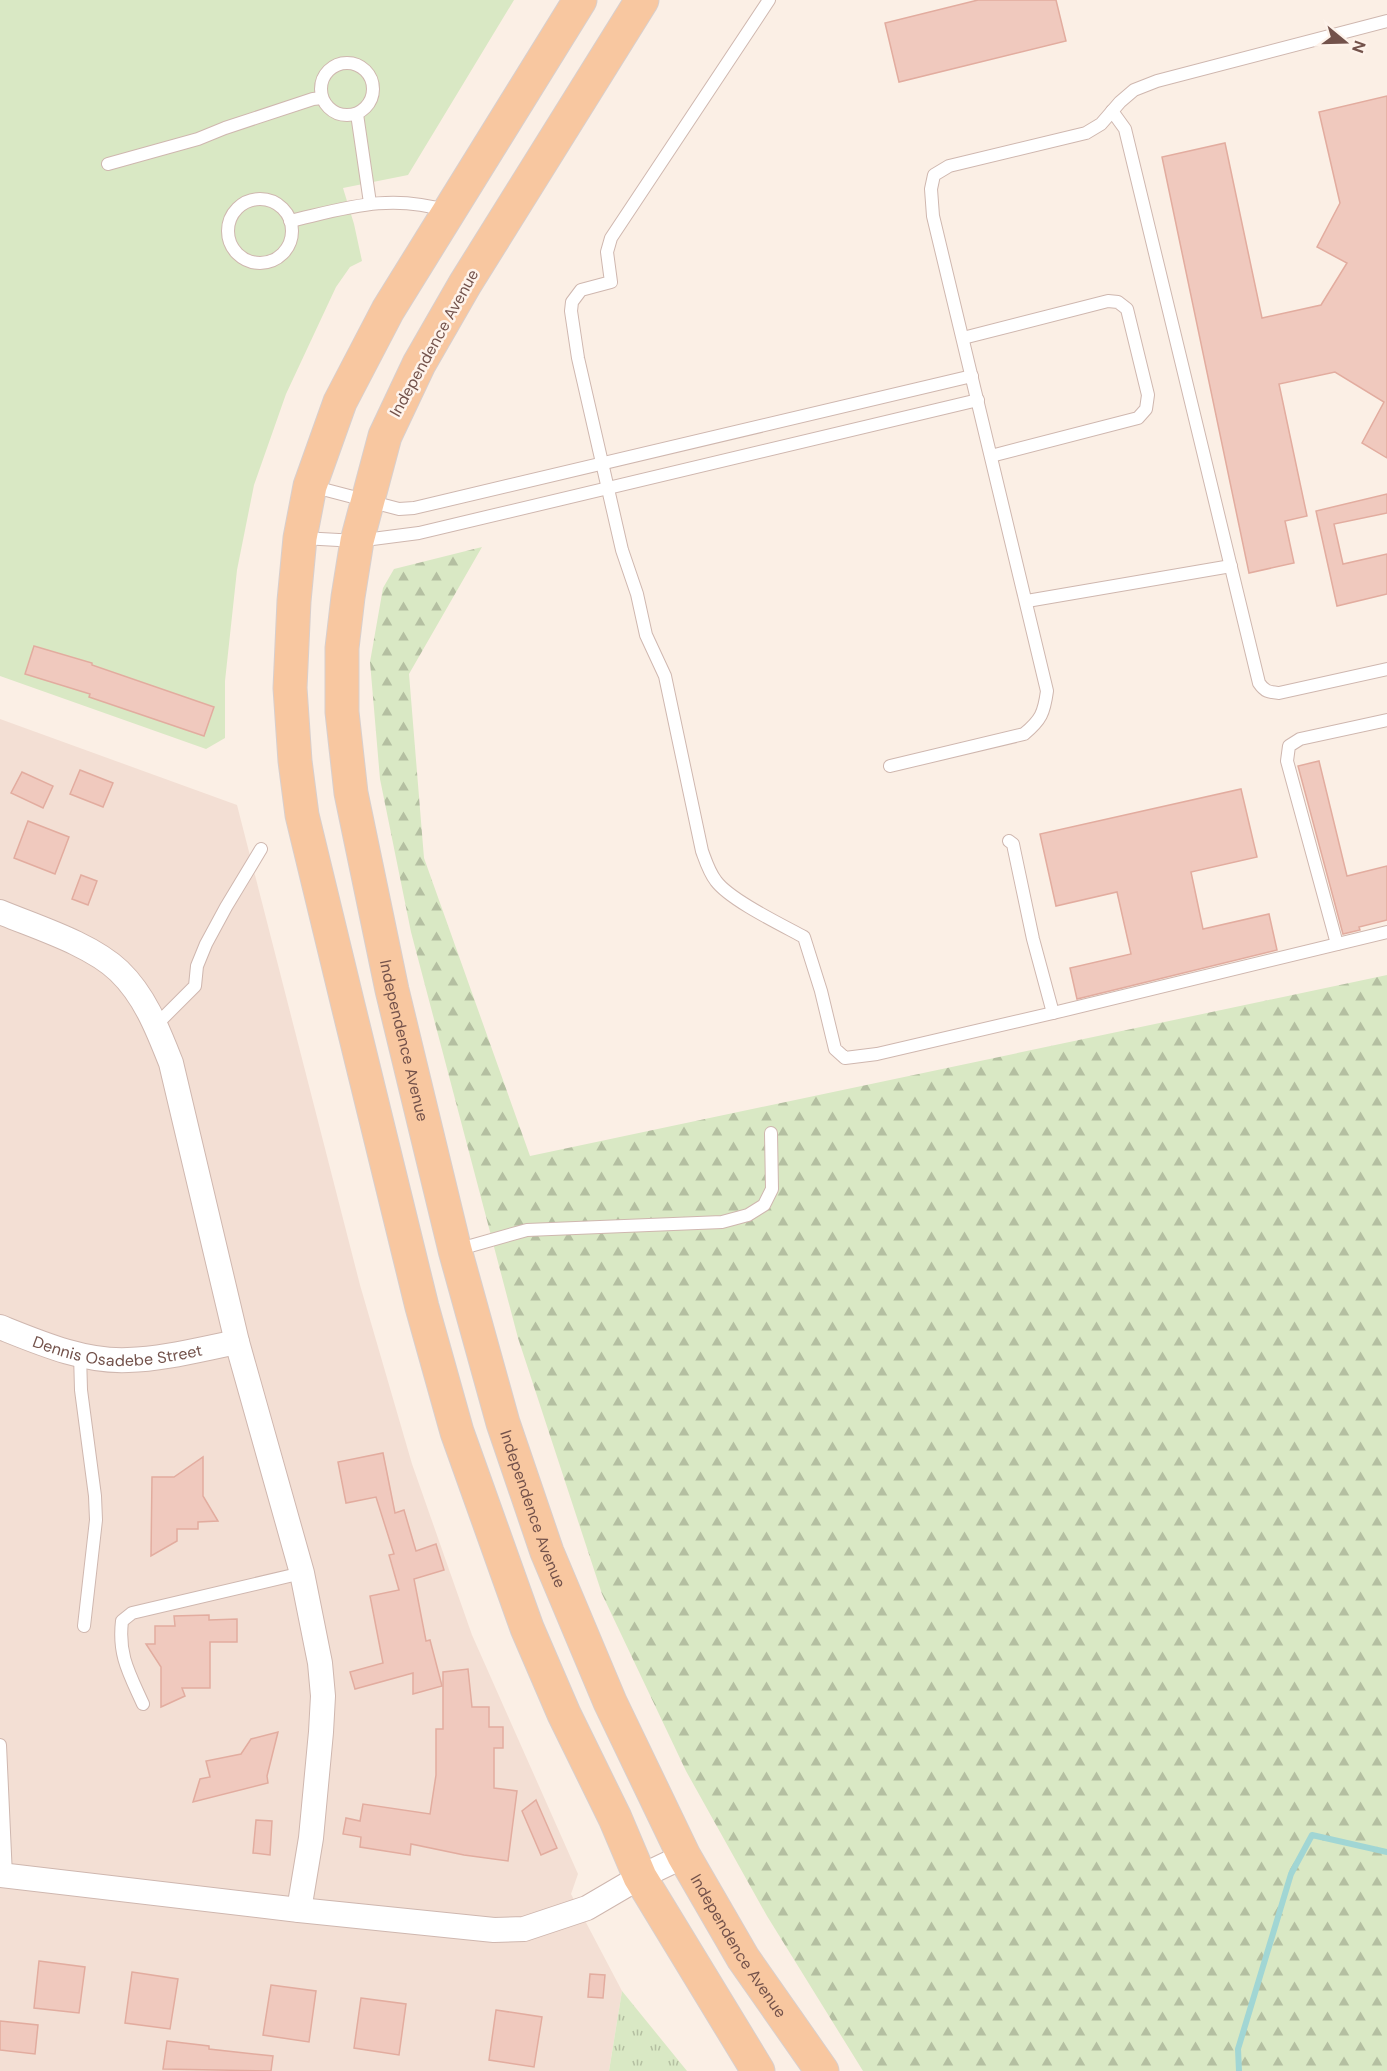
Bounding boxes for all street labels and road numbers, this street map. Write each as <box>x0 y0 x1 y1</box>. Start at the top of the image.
street label: Independence Avenue <box>385 266 483 420</box>
street label: Independence Avenue <box>375 958 434 1123</box>
street label: Dennis Osadebe Street <box>30 1330 204 1371</box>
street label: Independence Avenue <box>496 1427 571 1591</box>
street label: Independence Avenue <box>686 1870 792 2021</box>

